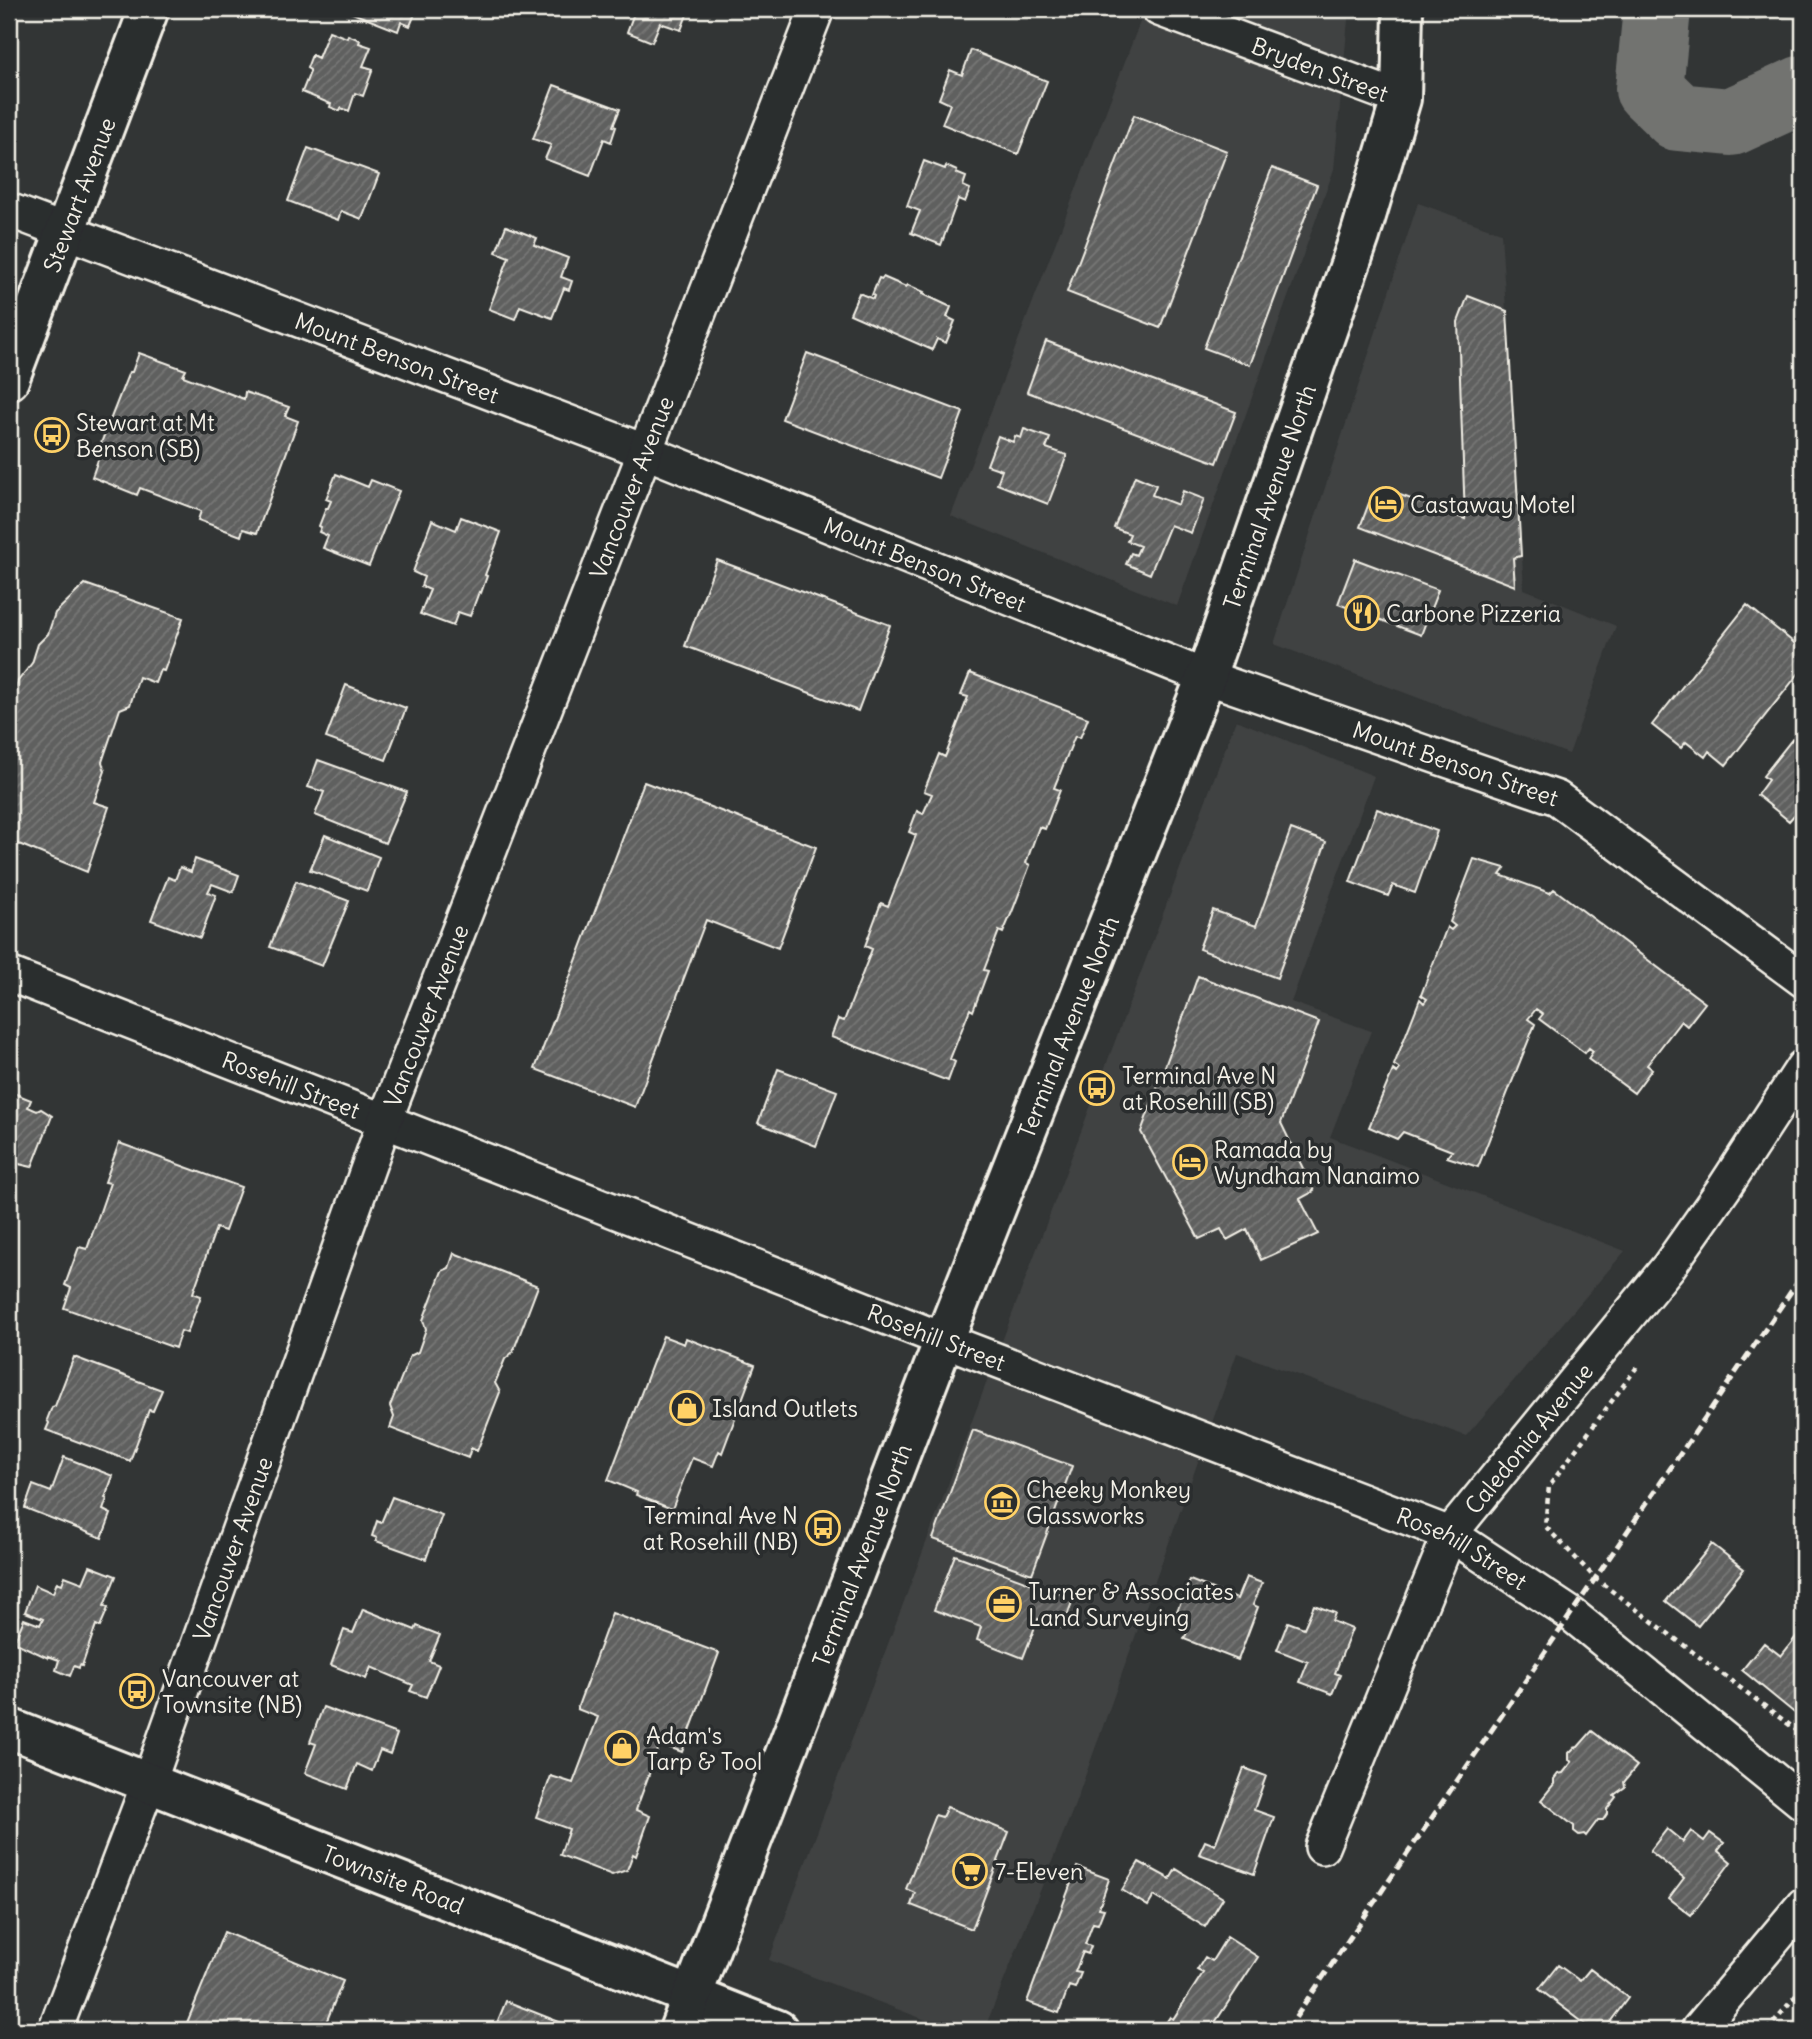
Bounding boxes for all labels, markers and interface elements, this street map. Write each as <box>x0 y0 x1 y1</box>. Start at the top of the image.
street label: Bryden Street <box>1248 30 1393 108</box>
street label: Stewart Avenue <box>37 113 121 276</box>
street label: Mount Benson Street <box>291 305 503 409</box>
street label: Terminal Avenue North <box>1216 380 1322 613</box>
street label: Vancouver Avenue <box>583 392 680 583</box>
place label: Stewart at Mt Benson (SB) <box>76 408 215 463</box>
bus stop icon: Stewart at Mt Benson (SB) <box>33 416 71 454</box>
hotel icon: Castaway Motel <box>1367 485 1405 523</box>
place label: Castaway Motel <box>1410 490 1575 519</box>
street label: Mount Benson Street <box>819 510 1031 618</box>
restaurant icon: Carbone Pizzeria <box>1343 594 1381 632</box>
place label: Carbone Pizzeria <box>1386 599 1561 628</box>
street label: Mount Benson Street <box>1349 714 1563 812</box>
street label: Terminal Avenue North <box>1011 911 1125 1142</box>
street label: Vancouver Avenue <box>377 920 474 1111</box>
street label: Rosehill Street <box>218 1044 365 1125</box>
place label: Terminal Ave N at Rosehill (SB) <box>1122 1061 1276 1116</box>
bus stop icon: Terminal Ave N at Rosehill (SB) <box>1078 1069 1116 1107</box>
place label: Ramada by Wyndham Nanaimo <box>1214 1135 1420 1190</box>
hotel icon: Ramada by Wyndham Nanaimo <box>1171 1143 1209 1181</box>
street label: Rosehill Street <box>863 1297 1010 1377</box>
street label: Caledonia Avenue <box>1458 1357 1599 1519</box>
shop icon: Island Outlets <box>668 1389 706 1427</box>
place label: Island Outlets <box>712 1394 858 1423</box>
street label: Terminal Avenue North <box>806 1439 917 1670</box>
street label: Vancouver Avenue <box>186 1453 278 1645</box>
place label: Cheeky Monkey Glassworks <box>1026 1475 1191 1530</box>
museum icon: Cheeky Monkey Glassworks <box>983 1483 1021 1521</box>
street label: Rosehill Street <box>1393 1500 1533 1596</box>
place label: Terminal Ave N at Rosehill (NB) <box>643 1501 798 1556</box>
bus stop icon: Terminal Ave N at Rosehill (NB) <box>804 1509 842 1547</box>
place label: Turner & Associates Land Surveying <box>1028 1577 1234 1632</box>
office icon: Turner & Associates Land Surveying <box>985 1585 1023 1623</box>
place label: Vancouver at Townsite (NB) <box>162 1664 302 1719</box>
bus stop icon: Vancouver at Townsite (NB) <box>118 1672 156 1710</box>
place label: Adam's Tarp & Tool <box>646 1721 762 1776</box>
shop icon: Adam's Tarp & Tool <box>603 1729 641 1767</box>
street label: Townsite Road <box>318 1838 468 1920</box>
supermarket icon: 7-Eleven <box>951 1852 989 1890</box>
place label: 7-Eleven <box>995 1857 1083 1886</box>

